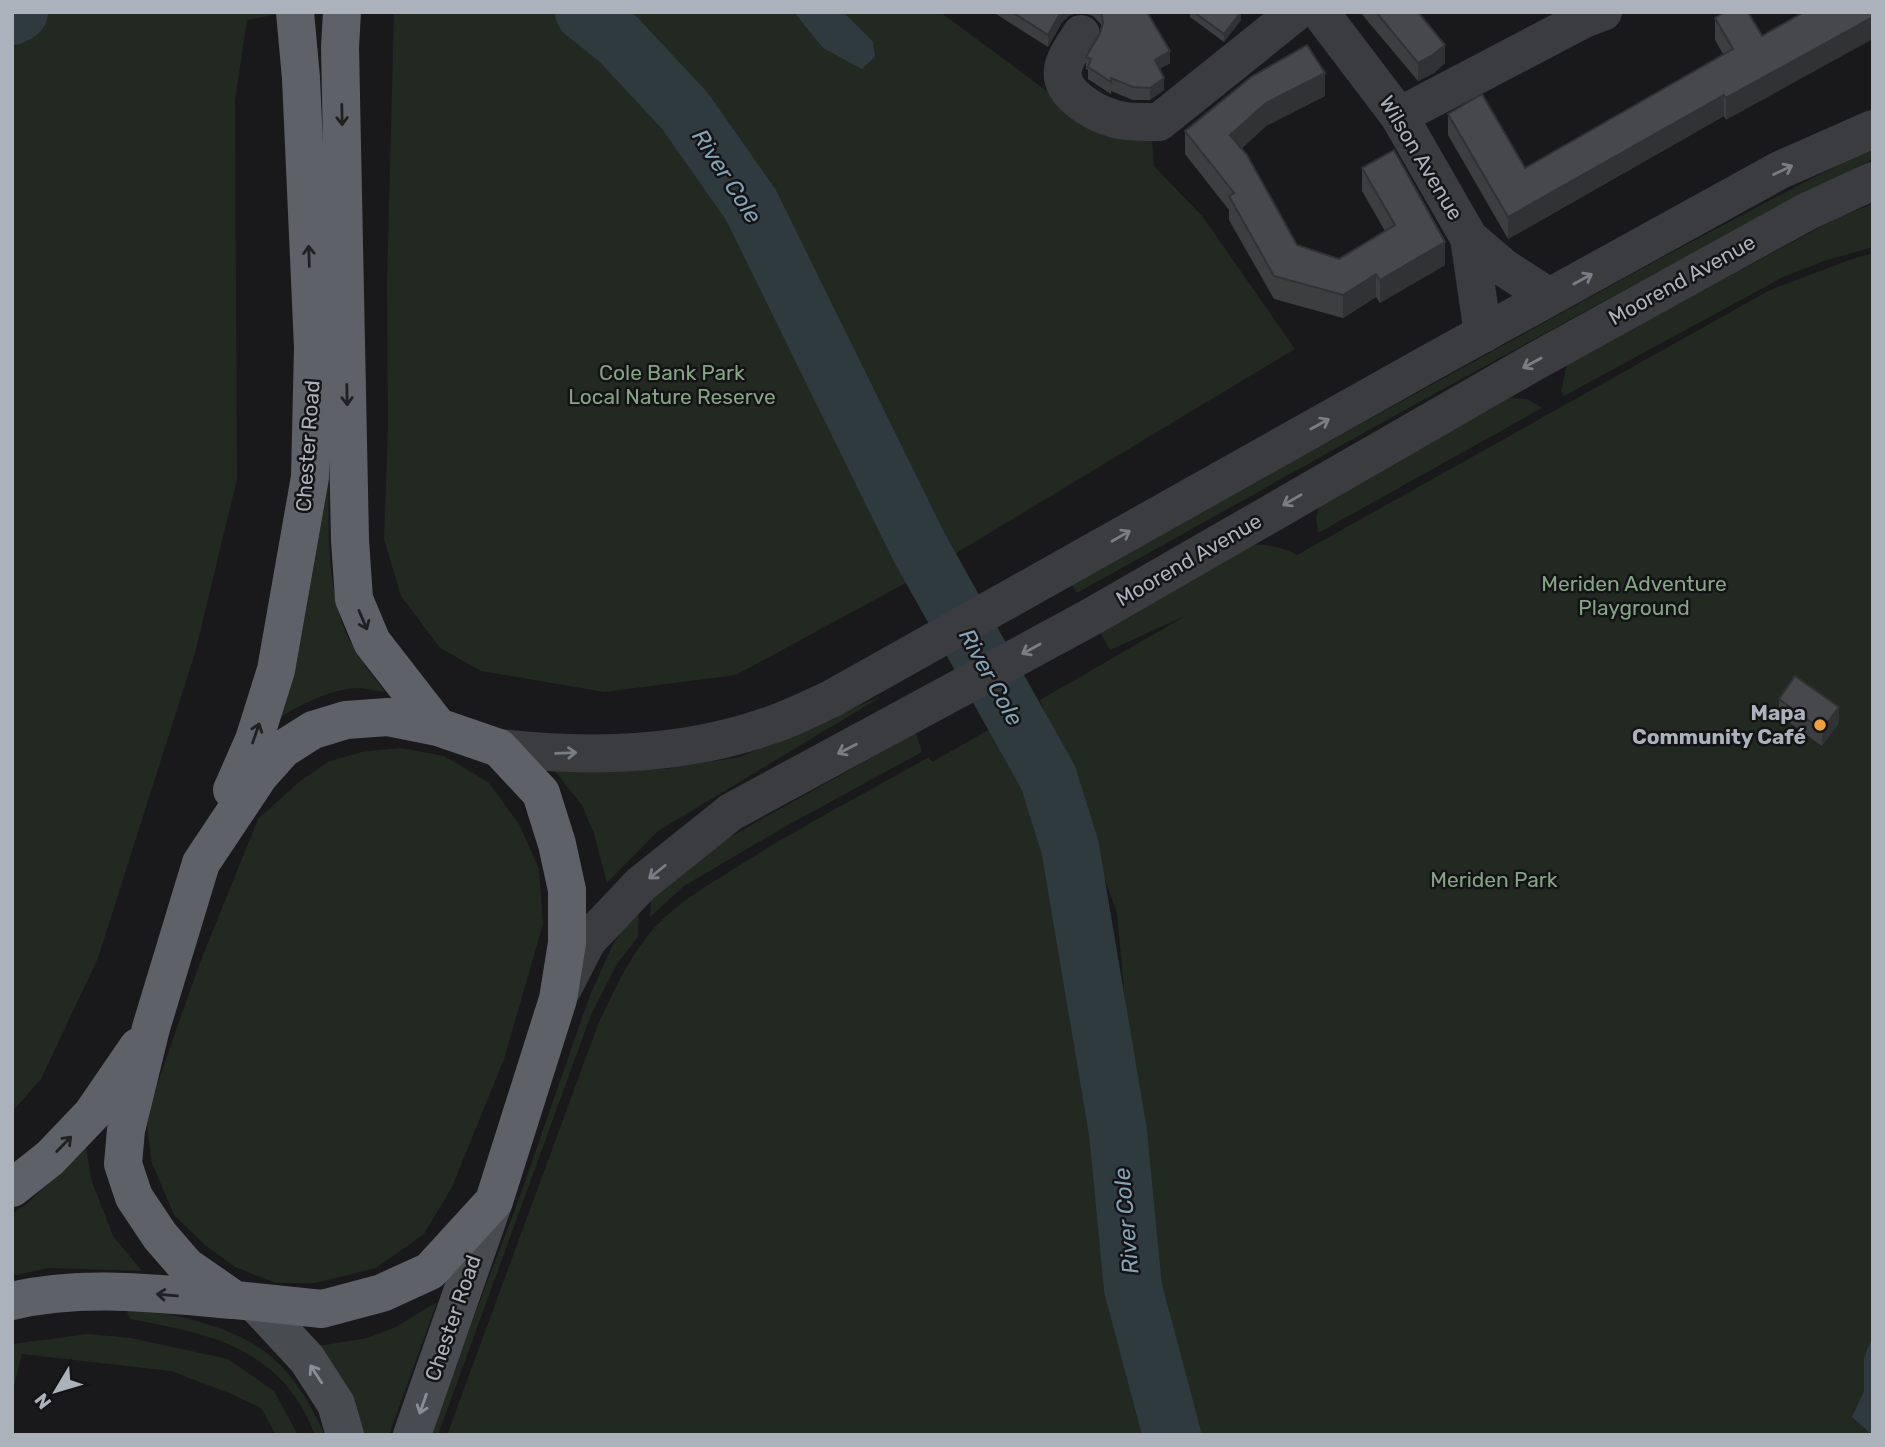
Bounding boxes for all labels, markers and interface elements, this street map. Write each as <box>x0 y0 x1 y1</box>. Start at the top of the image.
street label: Wilson Avenue <box>1374 91 1468 224</box>
one-way arrow <box>335 104 349 127</box>
water label: River Cole <box>686 124 768 229</box>
one-way arrow <box>1772 162 1793 176</box>
street label: Moorend Avenue <box>1604 229 1759 330</box>
one-way arrow <box>303 245 316 268</box>
one-way arrow <box>1572 271 1593 285</box>
one-way arrow <box>1522 356 1542 370</box>
park label: Cole Bank Park Local Nature Reserve <box>568 360 776 409</box>
street label: Chester Road <box>290 379 325 512</box>
one-way arrow <box>341 383 354 406</box>
one-way arrow <box>1309 417 1329 431</box>
one-way arrow <box>1282 493 1302 507</box>
street label: Moorend Avenue <box>1112 508 1266 611</box>
one-way arrow <box>1111 529 1131 543</box>
park label: Meriden Adventure Playground <box>1541 571 1727 620</box>
one-way arrow <box>357 609 370 630</box>
water label: River Cole <box>953 624 1029 731</box>
one-way arrow <box>1021 643 1042 656</box>
place label: Mapa Community Café <box>1632 700 1806 749</box>
marker: Mapa Community Café <box>1812 717 1828 733</box>
one-way arrow <box>251 722 263 744</box>
one-way arrow <box>837 743 858 757</box>
one-way arrow <box>555 747 578 760</box>
one-way arrow <box>648 864 666 879</box>
park label: Meriden Park <box>1430 867 1558 892</box>
one-way arrow <box>55 1135 72 1152</box>
water label: River Cole <box>1107 1166 1145 1275</box>
street label: Chester Road <box>419 1252 486 1384</box>
one-way arrow <box>156 1288 178 1301</box>
north arrow <box>21 1356 91 1426</box>
one-way arrow <box>309 1364 323 1384</box>
text: N <box>30 1389 56 1414</box>
one-way arrow <box>415 1393 428 1415</box>

